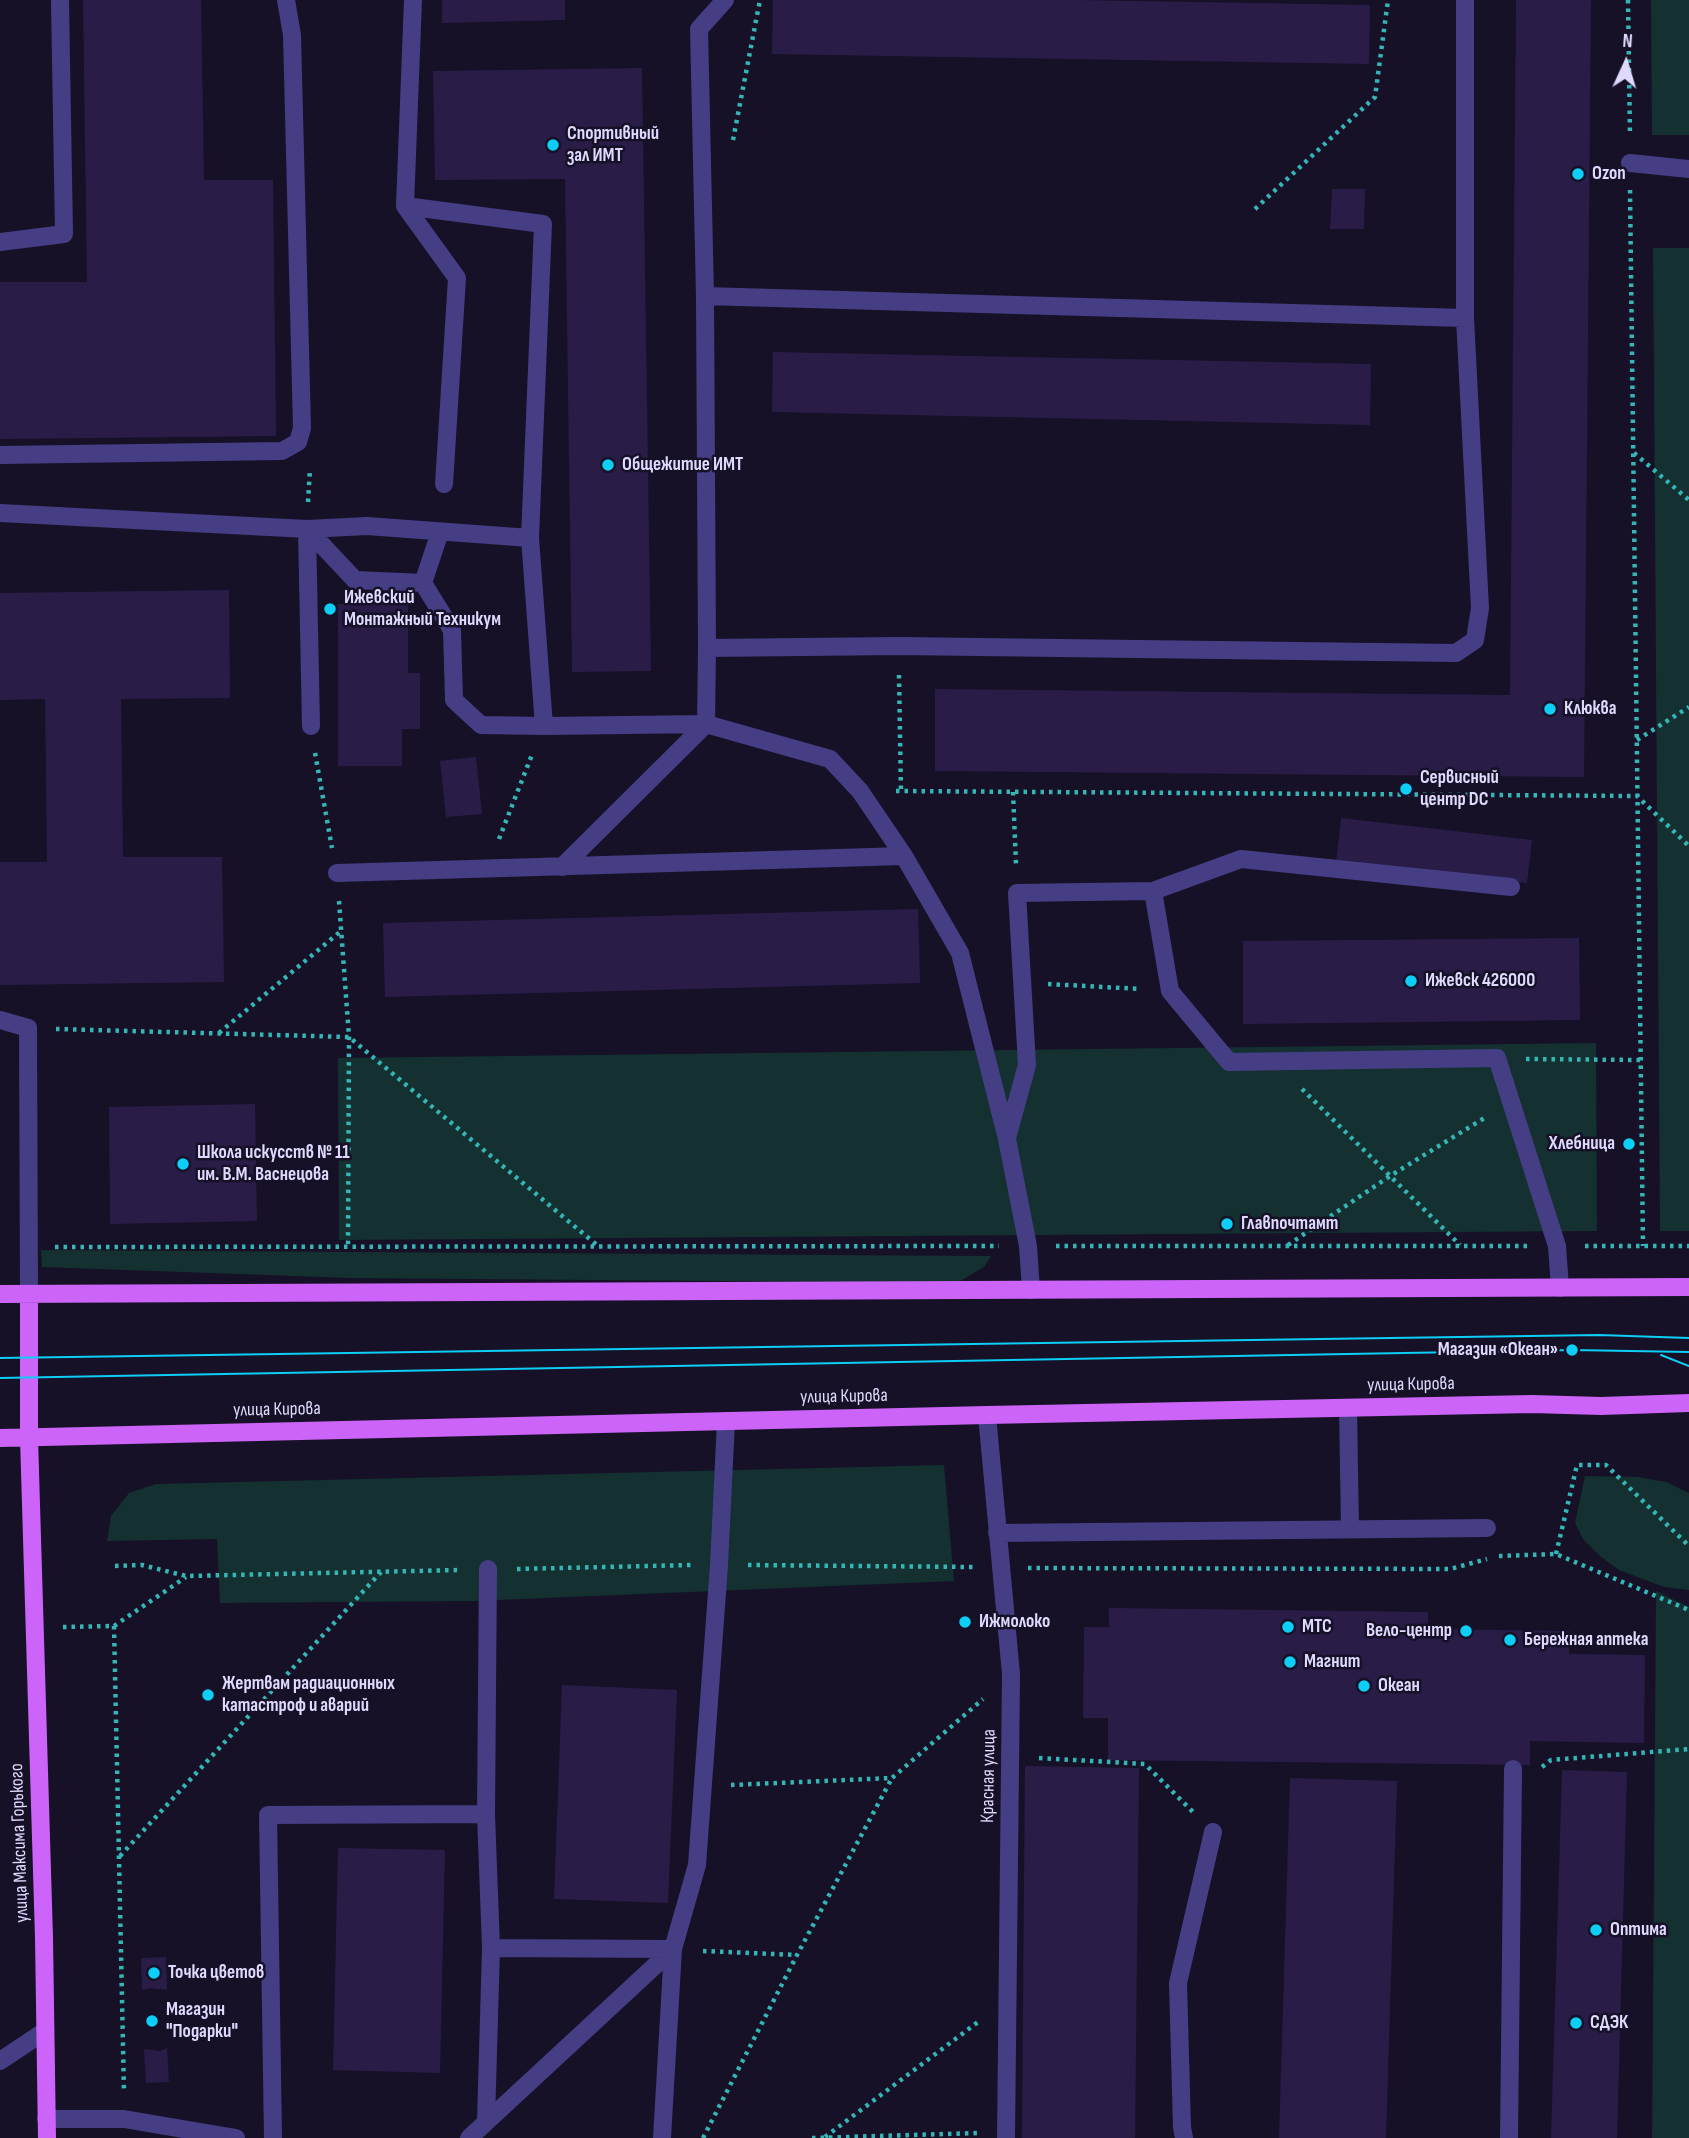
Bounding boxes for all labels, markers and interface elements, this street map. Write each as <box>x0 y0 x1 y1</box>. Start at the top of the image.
north arrow <box>1591 28 1661 98</box>
text: N <box>1622 30 1633 53</box>
place label: Спортивный зал ИМТ <box>567 123 659 167</box>
marker: Спортивный зал ИМТ <box>545 137 561 153</box>
place label: Ozon <box>1592 163 1626 185</box>
marker: Ozon <box>1570 166 1586 182</box>
place label: Общежитие ИМТ <box>622 454 743 476</box>
marker: Общежитие ИМТ <box>600 457 616 473</box>
place label: Ижевский Монтажный Техникум <box>344 587 501 631</box>
marker: Ижевский Монтажный Техникум <box>322 601 338 617</box>
place label: Клюква <box>1564 698 1617 720</box>
marker: Клюква <box>1542 701 1558 717</box>
place label: Сервисный центр DC <box>1420 767 1499 811</box>
marker: Сервисный центр DC <box>1398 781 1414 797</box>
place label: Ижевск 426000 <box>1425 970 1535 992</box>
marker: Ижевск 426000 <box>1403 973 1419 989</box>
place label: Хлебница <box>1549 1133 1615 1155</box>
marker: Хлебница <box>1621 1136 1637 1152</box>
place label: Школа искусств № 11 им. В.М. Васнецова <box>197 1142 350 1186</box>
marker: Школа искусств № 11 им. В.М. Васнецова <box>175 1156 191 1172</box>
place label: Главпочтамт <box>1241 1213 1338 1235</box>
marker: Главпочтамт <box>1219 1216 1235 1232</box>
place label: Магазин «Океан» <box>1438 1339 1558 1361</box>
marker: Магазин «Океан» <box>1564 1342 1580 1358</box>
street label: улица Кирова <box>1367 1373 1455 1397</box>
street label: улица Кирова <box>800 1385 888 1409</box>
street label: улица Кирова <box>233 1398 321 1422</box>
place label: Ижмолоко <box>979 1611 1050 1633</box>
marker: Ижмолоко <box>957 1614 973 1630</box>
place label: МТС <box>1302 1616 1332 1638</box>
marker: МТС <box>1280 1619 1296 1635</box>
place label: Вело-центр <box>1366 1620 1452 1642</box>
marker: Вело-центр <box>1458 1623 1474 1639</box>
place label: Бережная аптека <box>1524 1629 1648 1651</box>
marker: Бережная аптека <box>1502 1632 1518 1648</box>
place label: Магнит <box>1304 1651 1360 1673</box>
marker: Магнит <box>1282 1654 1298 1670</box>
place label: Жертвам радиационных катастроф и аварий <box>222 1673 395 1717</box>
place label: Океан <box>1378 1675 1420 1697</box>
marker: Океан <box>1356 1678 1372 1694</box>
marker: Жертвам радиационных катастроф и аварий <box>200 1687 216 1703</box>
street label: Красная улица <box>977 1729 1001 1823</box>
street label: улица Максима Горького <box>6 1763 34 1923</box>
place label: Оптима <box>1610 1919 1667 1941</box>
marker: Оптима <box>1588 1922 1604 1938</box>
place label: Точка цветов <box>168 1962 264 1984</box>
marker: Точка цветов <box>146 1965 162 1981</box>
place label: Магазин "Подарки" <box>166 1999 238 2043</box>
place label: СДЭК <box>1590 2012 1628 2034</box>
marker: Магазин "Подарки" <box>144 2013 160 2029</box>
marker: СДЭК <box>1568 2015 1584 2031</box>

